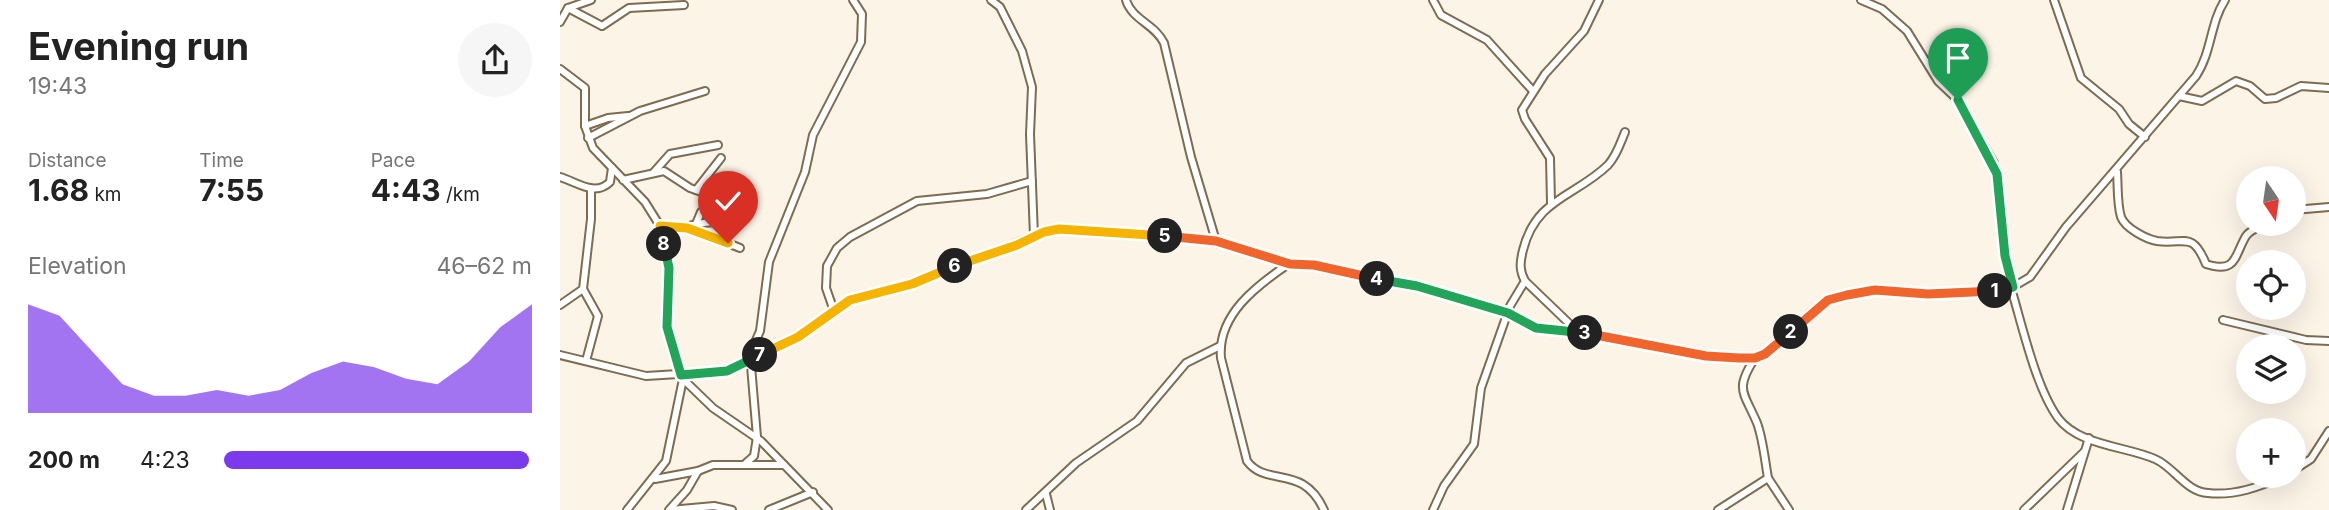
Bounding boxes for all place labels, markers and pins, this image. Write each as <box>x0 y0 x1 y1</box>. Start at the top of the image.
pin <box>1928 28 1988 100</box>
pin <box>698 171 758 243</box>
pin: 5 <box>1148 218 1182 254</box>
pin: 8 <box>646 226 682 262</box>
pin: 6 <box>938 248 972 284</box>
pin: 4 <box>1360 262 1394 296</box>
pin: 1 <box>1978 274 2012 308</box>
pin: 2 <box>1774 314 1808 350</box>
pin: 3 <box>1567 316 1602 350</box>
pin: 7 <box>742 338 778 372</box>

